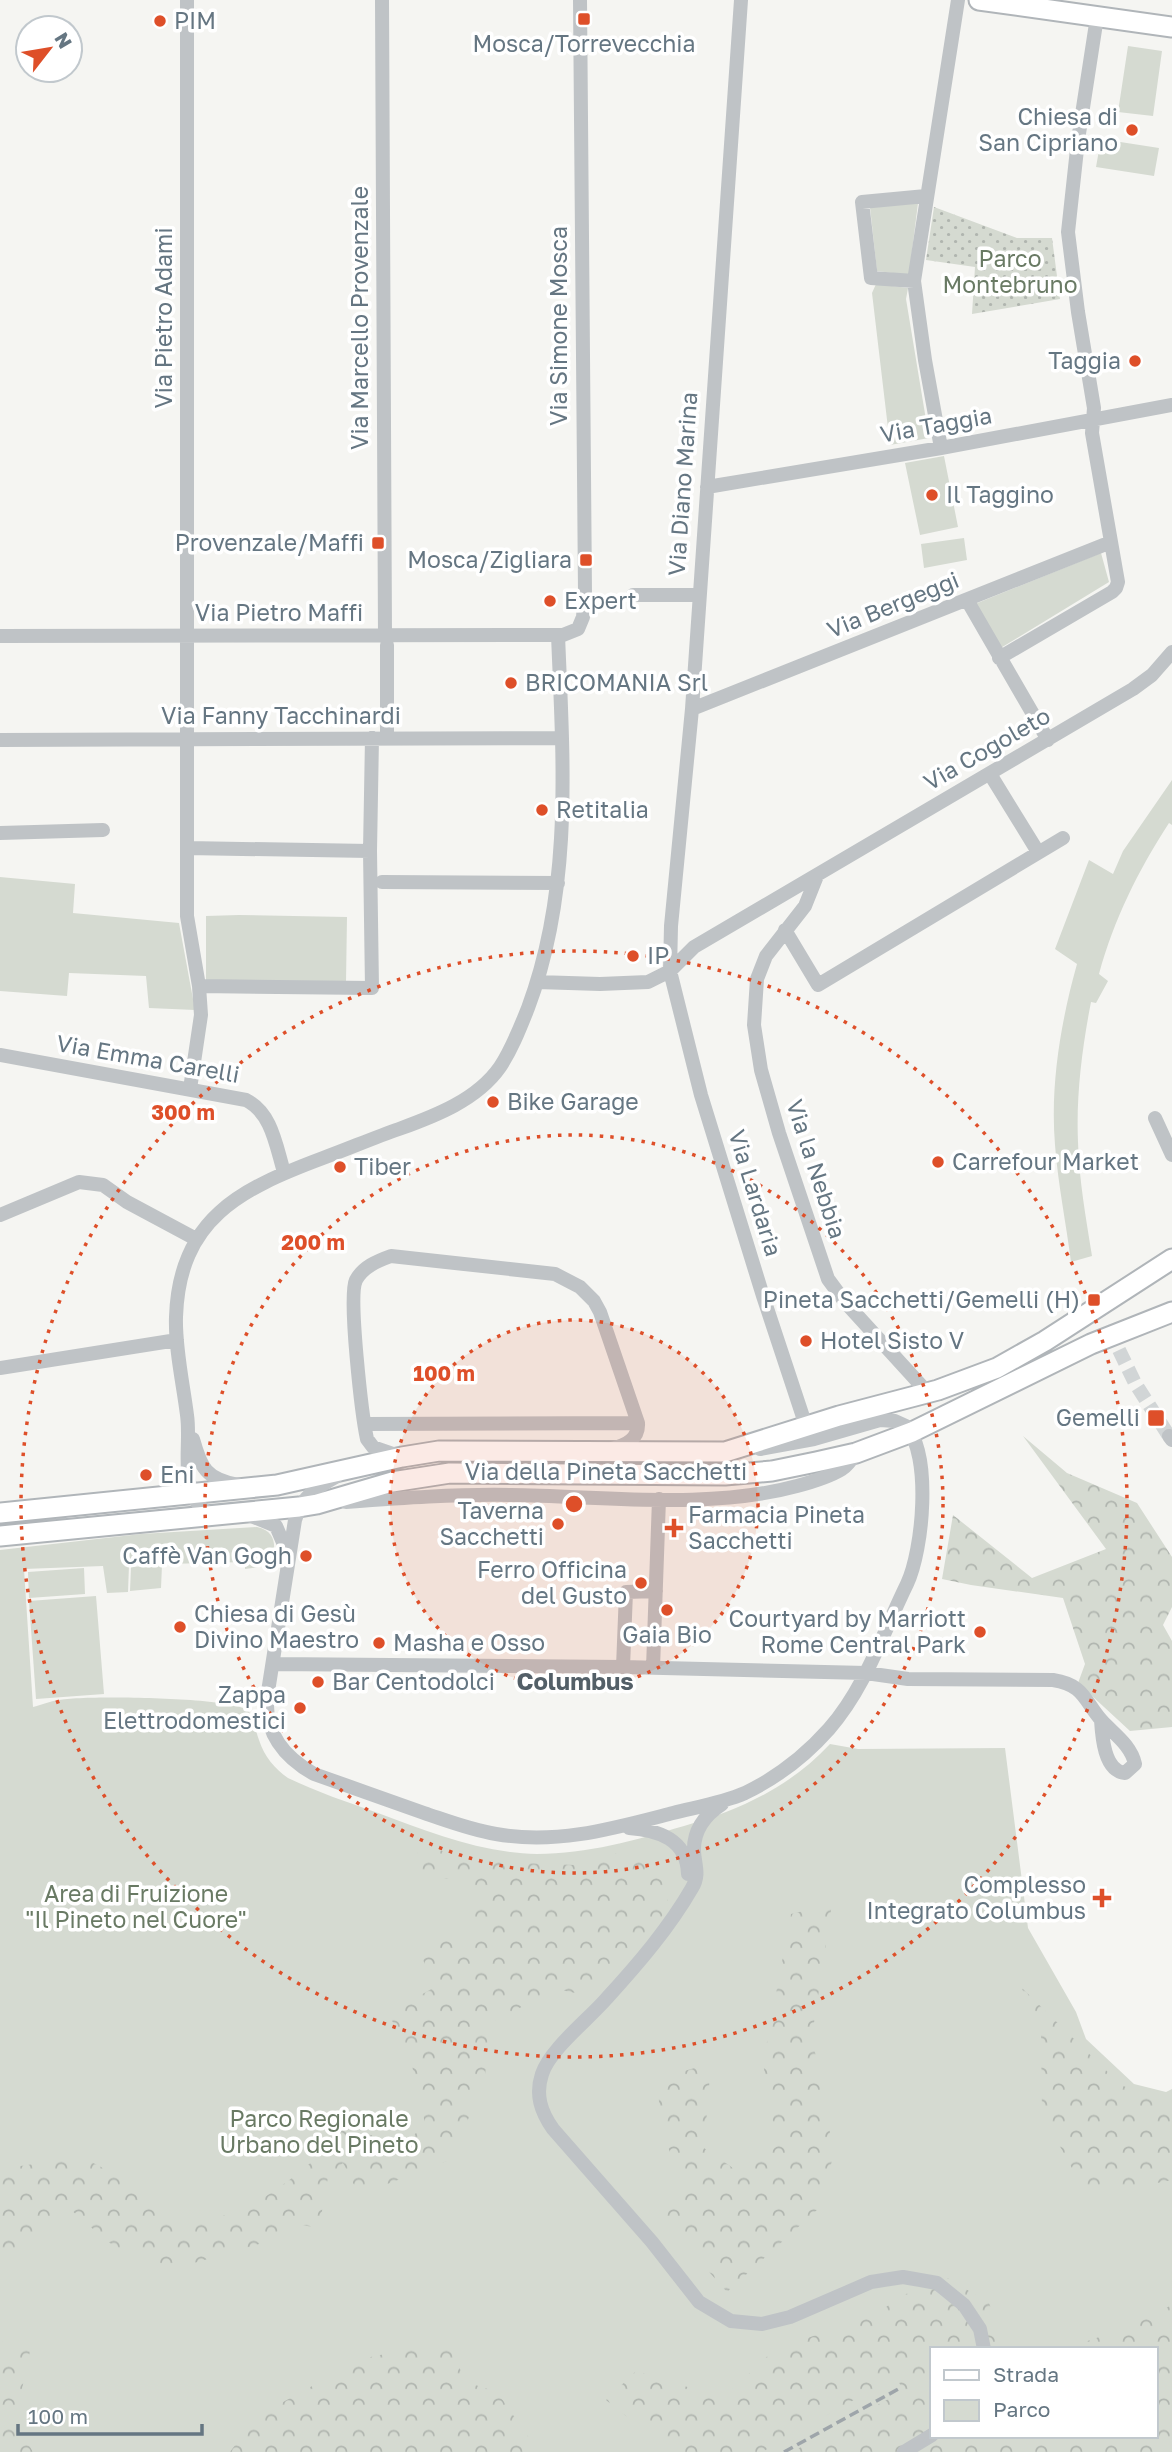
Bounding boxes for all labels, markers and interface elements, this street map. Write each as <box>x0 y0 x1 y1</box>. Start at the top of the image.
place label: PIM <box>174 6 216 34</box>
marker: Mosca/Torrevecchia <box>576 11 592 27</box>
marker: PIM <box>152 13 168 29</box>
north arrow <box>14 14 84 84</box>
text: N <box>50 28 78 52</box>
place label: Mosca/Torrevecchia <box>472 29 696 57</box>
place label: Chiesa di San Cipriano <box>978 102 1118 156</box>
marker: Chiesa di San Cipriano <box>1124 122 1140 138</box>
street label: Via Marcello Provenzale <box>345 186 373 450</box>
street label: Via Simone Mosca <box>544 226 572 426</box>
street label: Via Pietro Adami <box>149 227 177 409</box>
park label: Parco Montebruno <box>942 244 1078 298</box>
place label: Taggia <box>1048 346 1121 374</box>
marker: Taggia <box>1127 353 1143 369</box>
street label: Via Diano Marina <box>662 391 702 577</box>
street label: Via Taggia <box>878 400 994 448</box>
place label: Il Taggino <box>946 480 1054 508</box>
marker: Il Taggino <box>924 487 940 503</box>
place label: Provenzale/Maffi <box>175 528 364 556</box>
marker: Provenzale/Maffi <box>370 535 386 551</box>
place label: Mosca/Zigliara <box>407 545 572 573</box>
marker: Mosca/Zigliara <box>578 552 594 568</box>
street label: Via Bergeggi <box>823 565 963 643</box>
place label: Expert <box>564 586 637 614</box>
marker: Expert <box>542 593 558 609</box>
street label: Via Pietro Maffi <box>195 598 363 626</box>
place label: BRICOMANIA Srl <box>525 668 708 696</box>
marker: BRICOMANIA Srl <box>503 675 519 691</box>
street label: Via Fanny Tacchinardi <box>161 701 401 729</box>
street label: Via Cogoleto <box>918 701 1055 796</box>
place label: Retitalia <box>556 795 649 823</box>
marker: Retitalia <box>534 802 550 818</box>
place label: IP <box>647 941 669 969</box>
marker: IP <box>625 948 641 964</box>
street label: Via Emma Carelli <box>54 1028 242 1088</box>
place label: Bike Garage <box>507 1087 639 1115</box>
marker: Bike Garage <box>485 1094 501 1110</box>
street label: Via la Nebbia <box>781 1096 853 1242</box>
text: 300 m <box>151 1099 215 1125</box>
street label: Via Lardaria <box>723 1126 788 1259</box>
place label: Carrefour Market <box>952 1147 1139 1175</box>
place label: Tiber <box>354 1152 411 1180</box>
marker: Carrefour Market <box>930 1154 946 1170</box>
marker: Tiber <box>332 1159 348 1175</box>
text: 200 m <box>281 1229 345 1255</box>
place label: Pineta Sacchetti/Gemelli (H) <box>763 1285 1080 1313</box>
marker: Pineta Sacchetti/Gemelli (H) <box>1086 1292 1102 1308</box>
place label: Hotel Sisto V <box>820 1326 964 1354</box>
marker: Hotel Sisto V <box>798 1333 814 1349</box>
text: 100 m <box>413 1360 475 1386</box>
place label: Gemelli <box>1056 1403 1140 1431</box>
marker: Gemelli <box>1146 1408 1166 1428</box>
street label: Via della Pineta Sacchetti <box>465 1457 747 1485</box>
place label: Eni <box>160 1460 194 1488</box>
marker: Eni <box>138 1467 154 1483</box>
centre of rings <box>562 1492 586 1516</box>
place label: Taverna Sacchetti <box>439 1496 544 1550</box>
place label: Farmacia Pineta Sacchetti <box>688 1500 865 1554</box>
marker: Taverna Sacchetti <box>550 1516 566 1532</box>
marker: Farmacia Pineta Sacchetti <box>666 1520 682 1536</box>
place label: Caffè Van Gogh <box>122 1541 292 1569</box>
marker: Caffè Van Gogh <box>298 1548 314 1564</box>
place label: Ferro Officina del Gusto <box>477 1555 627 1609</box>
marker: Ferro Officina del Gusto <box>633 1575 649 1591</box>
place label: Chiesa di Gesù Divino Maestro <box>194 1599 359 1653</box>
marker: Gaia Bio <box>659 1602 675 1618</box>
place label: Courtyard by Marriott Rome Central Park <box>729 1604 966 1658</box>
marker: Chiesa di Gesù Divino Maestro <box>172 1619 188 1635</box>
place label: Gaia Bio <box>622 1620 712 1648</box>
marker: Courtyard by Marriott Rome Central Park <box>972 1624 988 1640</box>
place label: Masha e Osso <box>393 1628 545 1656</box>
marker: Masha e Osso <box>371 1635 387 1651</box>
district label: Columbus <box>516 1666 634 1695</box>
place label: Bar Centodolci <box>332 1667 495 1695</box>
marker: Bar Centodolci <box>310 1674 326 1690</box>
place label: Zappa Elettrodomestici <box>103 1680 286 1734</box>
marker: Zappa Elettrodomestici <box>292 1700 308 1716</box>
place label: Complesso Integrato Columbus <box>867 1870 1086 1924</box>
park label: Area di Fruizione "Il Pineto nel Cuore" <box>25 1879 247 1933</box>
marker: Complesso Integrato Columbus <box>1092 1888 1112 1908</box>
park label: Parco Regionale Urbano del Pineto <box>220 2104 418 2158</box>
legend <box>930 2347 1158 2438</box>
text: Strada <box>993 2361 1059 2387</box>
scale bar <box>18 2392 201 2436</box>
text: Parco <box>993 2396 1050 2422</box>
text: 100 m <box>28 2403 88 2429</box>

